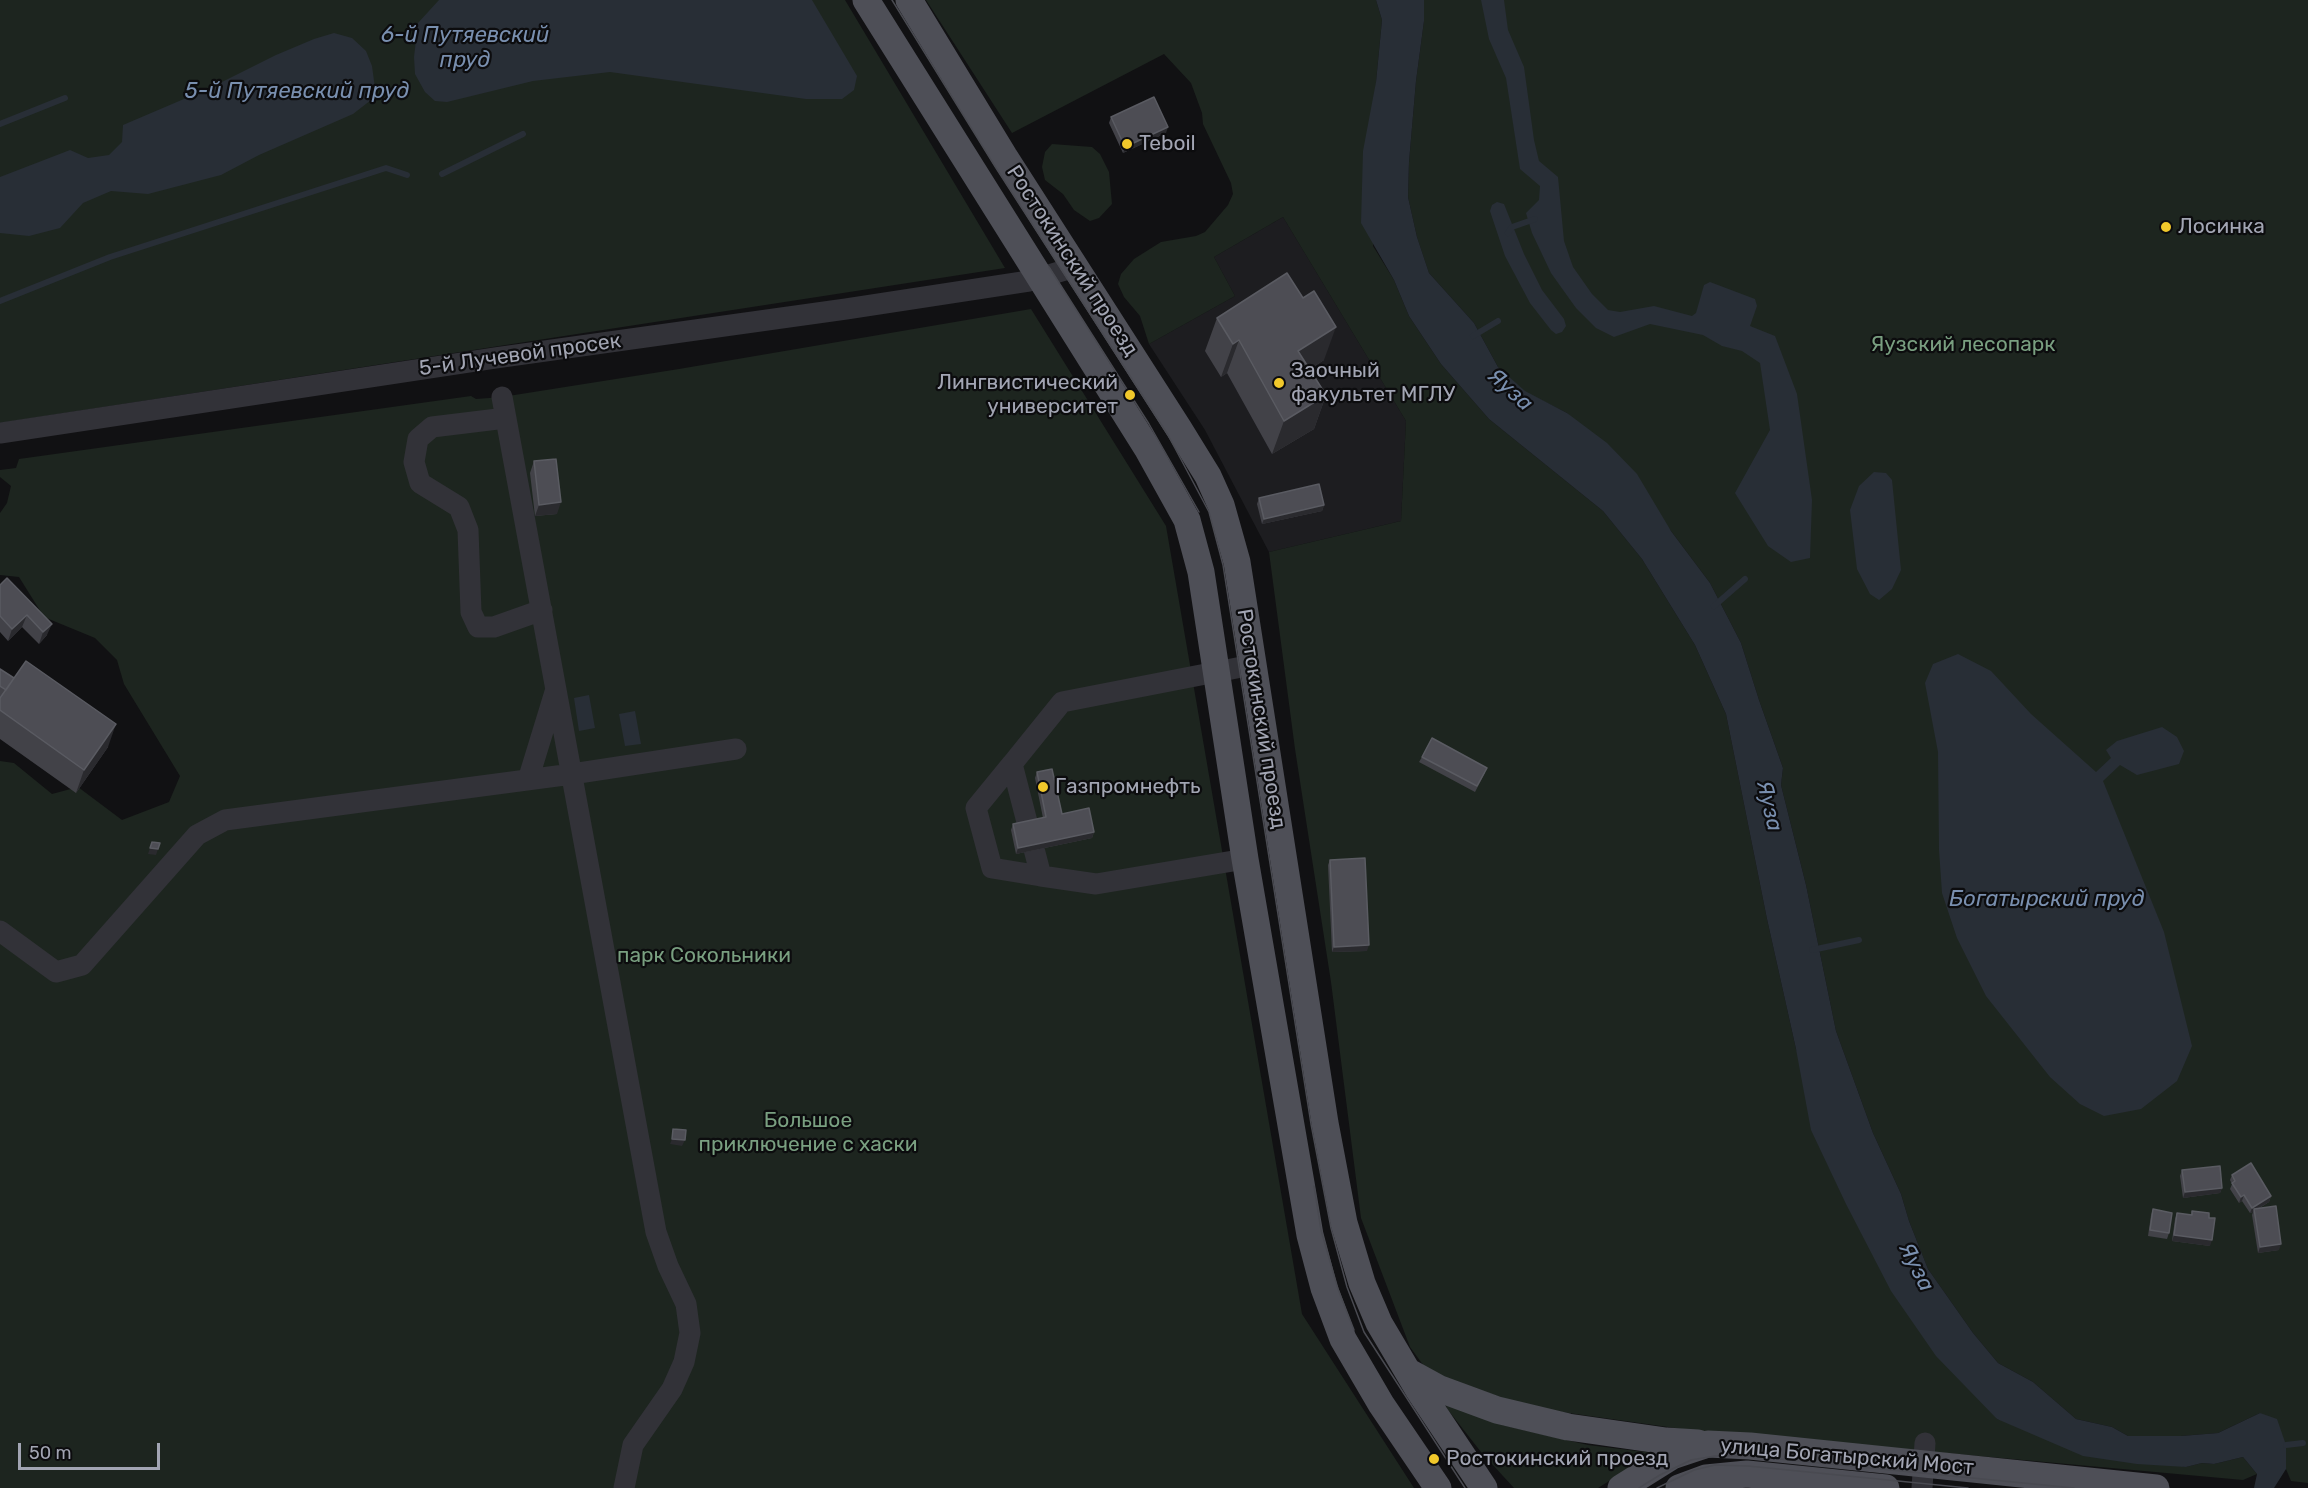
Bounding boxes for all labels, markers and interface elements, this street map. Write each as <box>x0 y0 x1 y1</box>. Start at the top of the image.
water label: 6-й Путяевский пруд <box>381 23 549 74</box>
water label: 5-й Путяевский пруд <box>185 79 409 105</box>
place label: Teboil <box>1139 131 1196 157</box>
marker: Teboil <box>1120 137 1134 151</box>
street label: Ростокинский проезд <box>1001 161 1143 361</box>
place label: Лосинка <box>2178 214 2265 240</box>
marker: Лосинка <box>2159 220 2173 234</box>
street label: 5-й Лучевой просек <box>417 328 623 382</box>
park label: Яузский лесопарк <box>1870 332 2056 358</box>
place label: Заочный факультет МГЛУ <box>1291 358 1455 408</box>
water label: Яуза <box>1482 363 1538 417</box>
place label: Лингвистический университет <box>937 370 1118 420</box>
marker: Заочный факультет МГЛУ <box>1272 376 1286 390</box>
marker: Лингвистический университет <box>1123 388 1137 402</box>
street label: Ростокинский проезд <box>1231 607 1291 831</box>
place label: Газпромнефть <box>1055 774 1201 800</box>
water label: Яуза <box>1750 778 1788 834</box>
marker: Газпромнефть <box>1036 780 1050 794</box>
water label: Богатырский пруд <box>1949 887 2145 913</box>
park label: парк Сокольники <box>617 943 791 969</box>
park label: Большое приключение с хаски <box>699 1108 917 1158</box>
water label: Яуза <box>1893 1238 1939 1296</box>
scale bar <box>21 1431 164 1469</box>
street label: улица Богатырский Мост <box>1719 1433 1975 1481</box>
text: 50 m <box>29 1442 72 1464</box>
place label: Ростокинский проезд <box>1446 1446 1668 1472</box>
marker: Ростокинский проезд <box>1427 1452 1441 1466</box>

